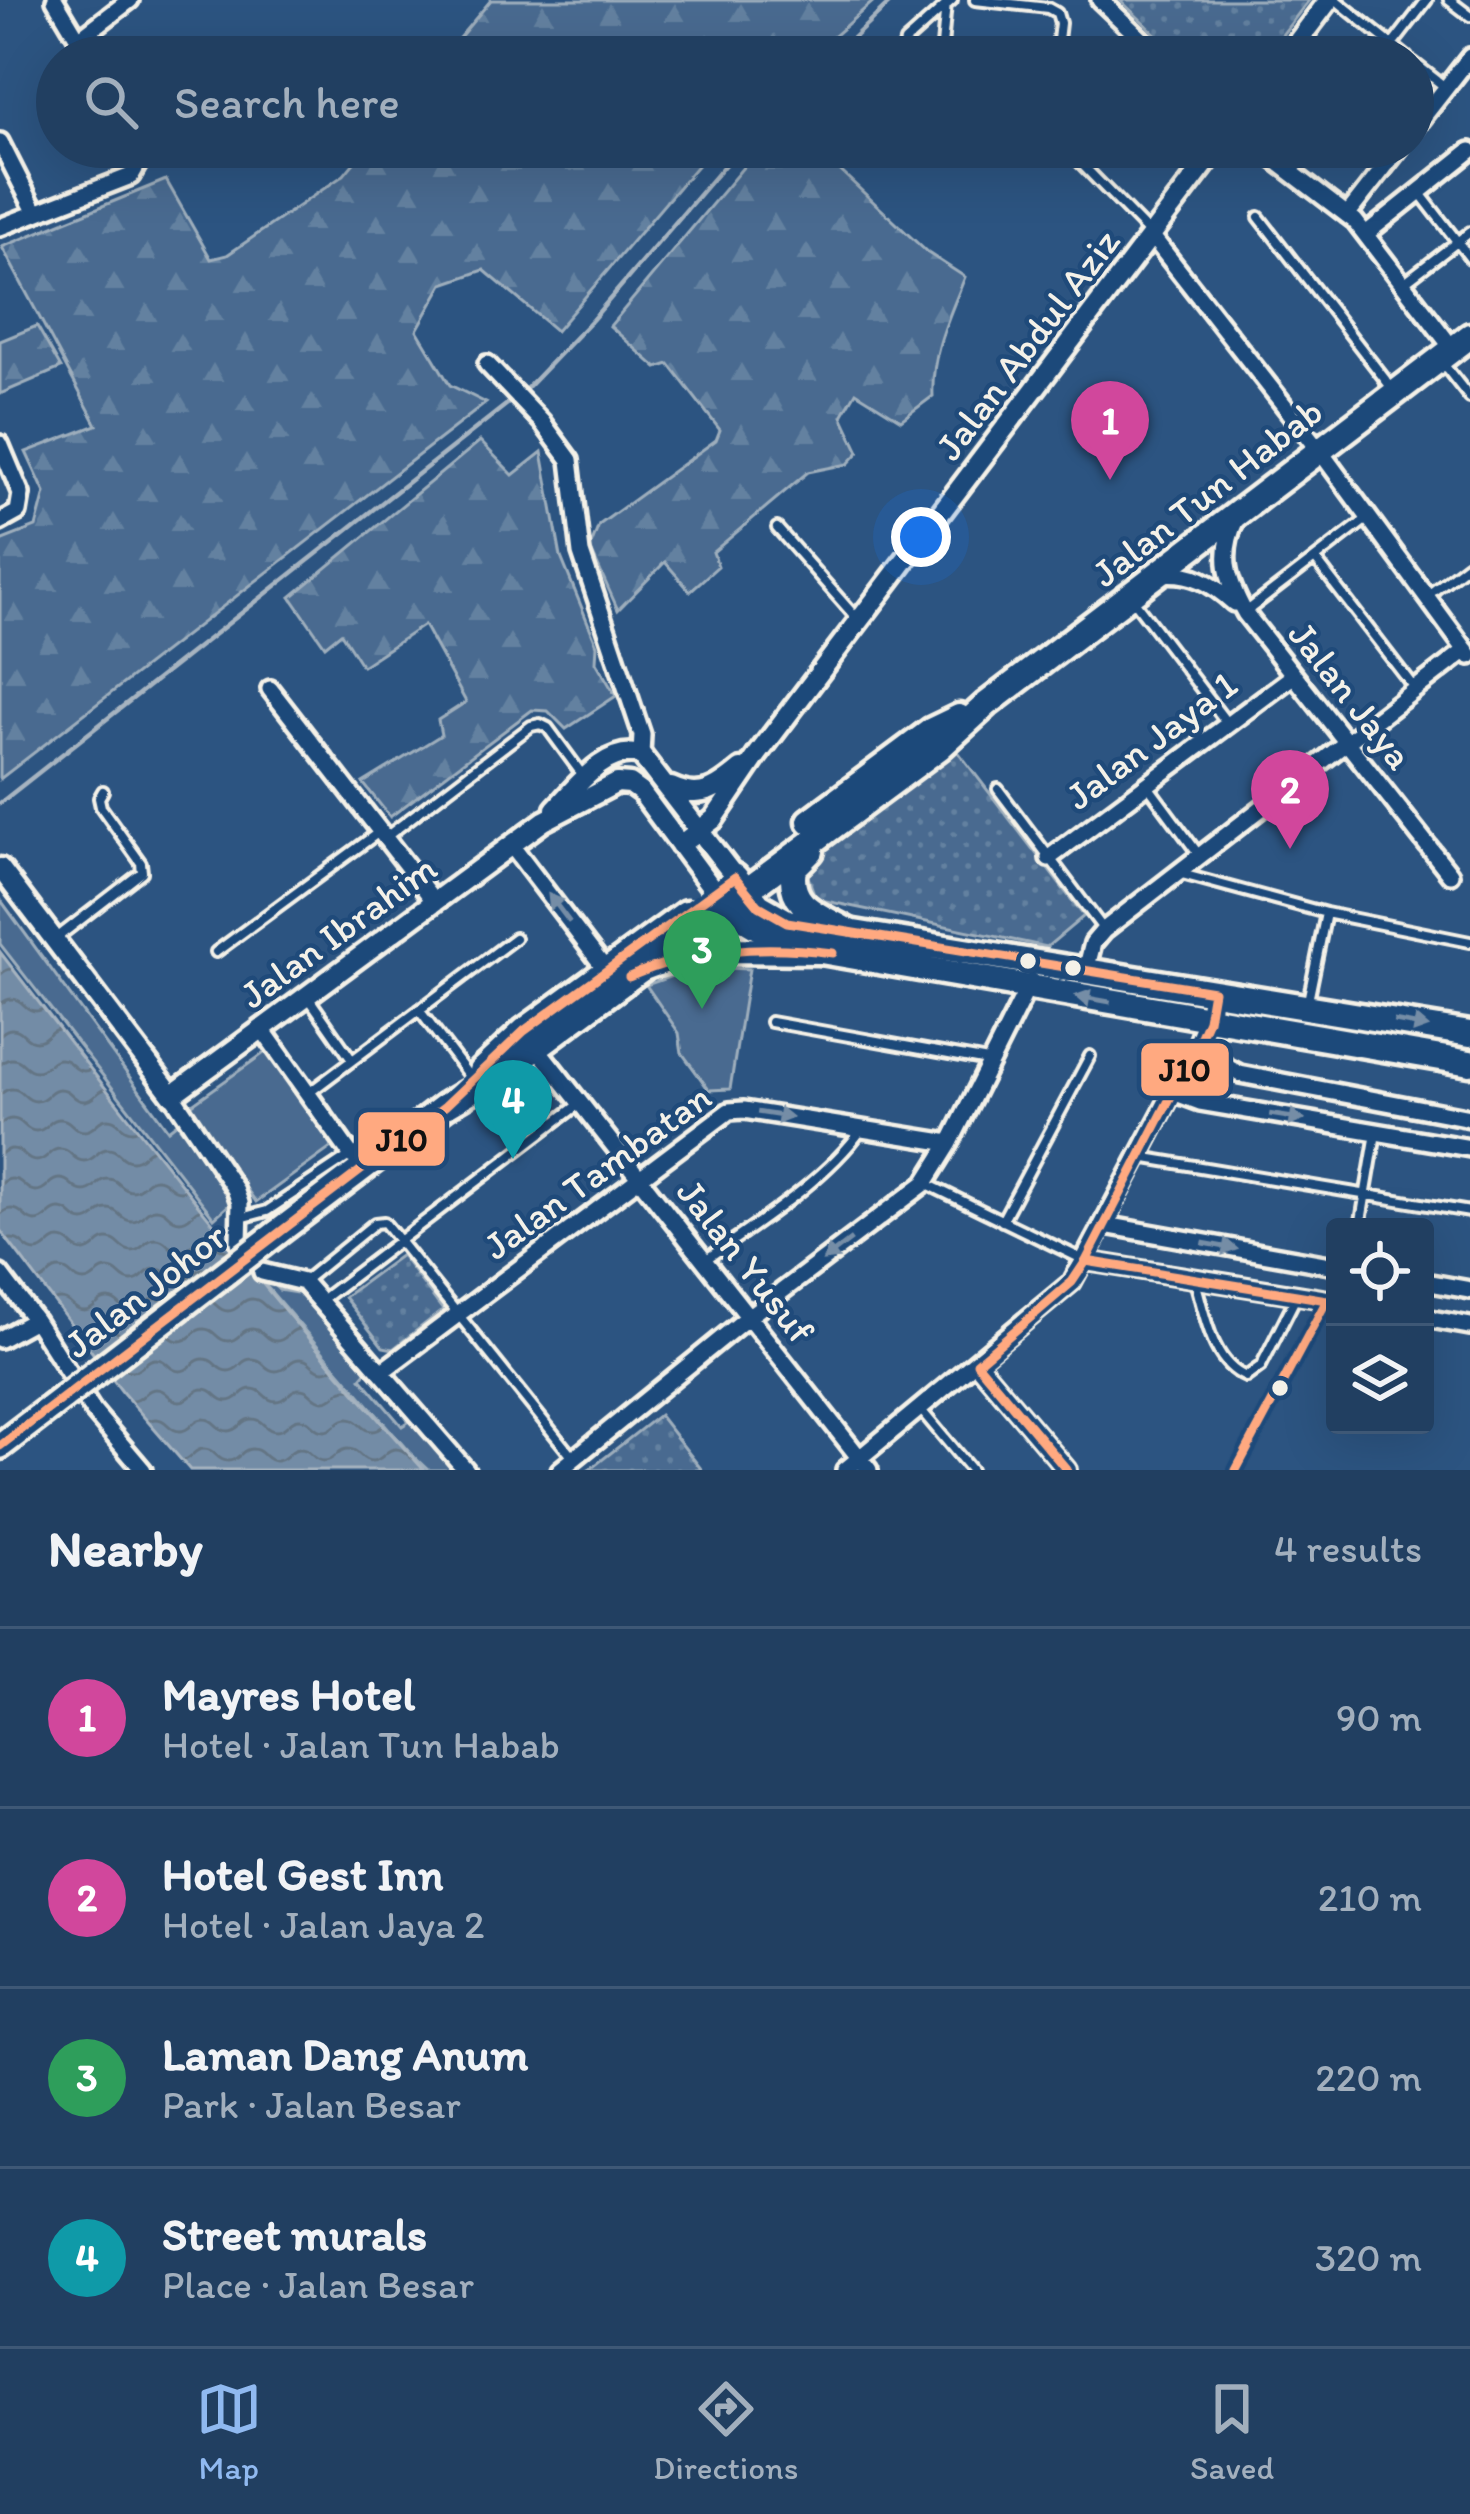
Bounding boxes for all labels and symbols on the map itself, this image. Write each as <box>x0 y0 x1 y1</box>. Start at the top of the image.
street label: Jalan Abdul Aziz <box>925 219 1129 469</box>
pin: 1 <box>1071 381 1149 480</box>
street label: Jalan Tun Habab <box>1082 387 1332 597</box>
your location <box>891 507 951 567</box>
street label: Jalan Jaya <box>1279 611 1423 779</box>
street label: Jalan Jaya 1 <box>1056 660 1246 820</box>
pin: 2 <box>1251 750 1329 849</box>
street label: Jalan Ibrahim <box>230 844 446 1018</box>
one-way arrow <box>547 892 571 923</box>
pin: 3 <box>663 910 741 1009</box>
unlabelled marker <box>1017 950 1039 972</box>
unlabelled marker <box>1062 957 1084 979</box>
one-way arrow <box>1074 990 1112 1008</box>
one-way arrow <box>1392 1016 1430 1034</box>
line badge: J10 <box>1139 1041 1231 1098</box>
text: J10 <box>1158 1050 1211 1089</box>
pin: 4 <box>474 1060 552 1159</box>
street label: Jalan Tambatan <box>474 1073 720 1269</box>
one-way arrow <box>757 1106 794 1125</box>
one-way arrow <box>1269 1108 1307 1126</box>
line badge: J10 <box>356 1110 447 1168</box>
text: J10 <box>375 1120 428 1159</box>
street label: Jalan Yusuf <box>667 1169 825 1353</box>
street label: Jalan Johor <box>55 1212 236 1368</box>
one-way arrow <box>1202 1236 1239 1255</box>
one-way arrow <box>821 1237 853 1261</box>
unlabelled marker <box>1269 1377 1291 1399</box>

